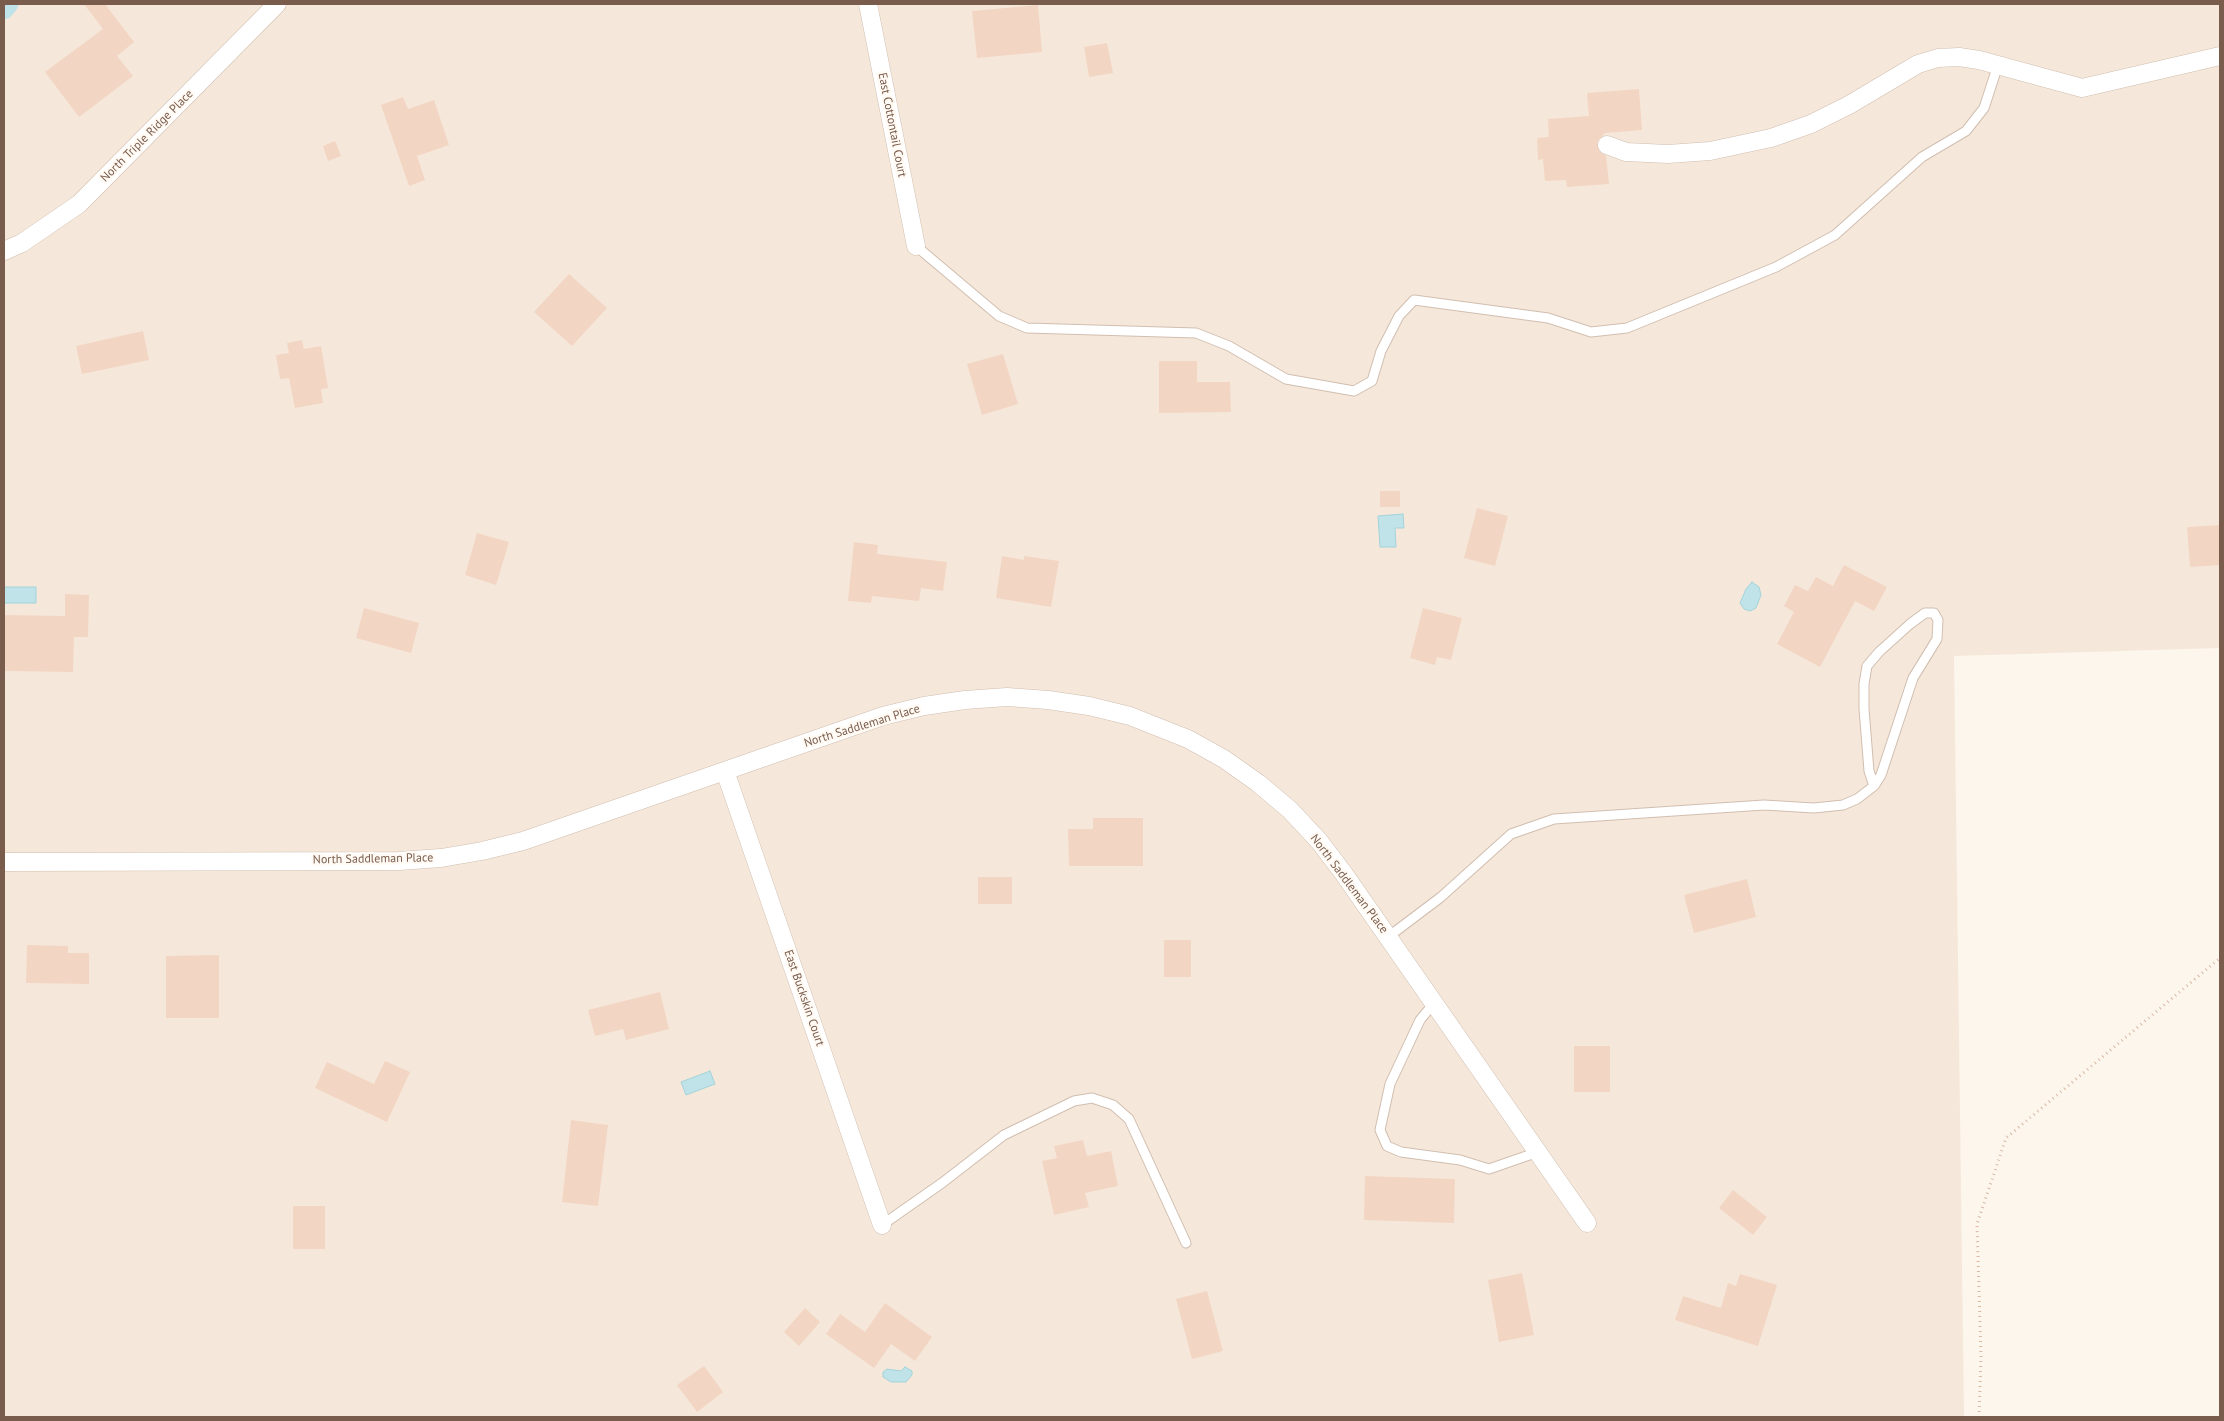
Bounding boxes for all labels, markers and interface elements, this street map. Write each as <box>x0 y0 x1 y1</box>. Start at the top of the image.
street label: East Cottontail Court <box>875 71 909 179</box>
street label: North Triple Ridge Place <box>98 87 196 185</box>
street label: North Saddleman Place <box>802 702 922 750</box>
street label: North Saddleman Place <box>1307 832 1391 936</box>
street label: North Saddleman Place <box>313 851 433 867</box>
street label: East Buckskin Court <box>781 948 827 1048</box>

